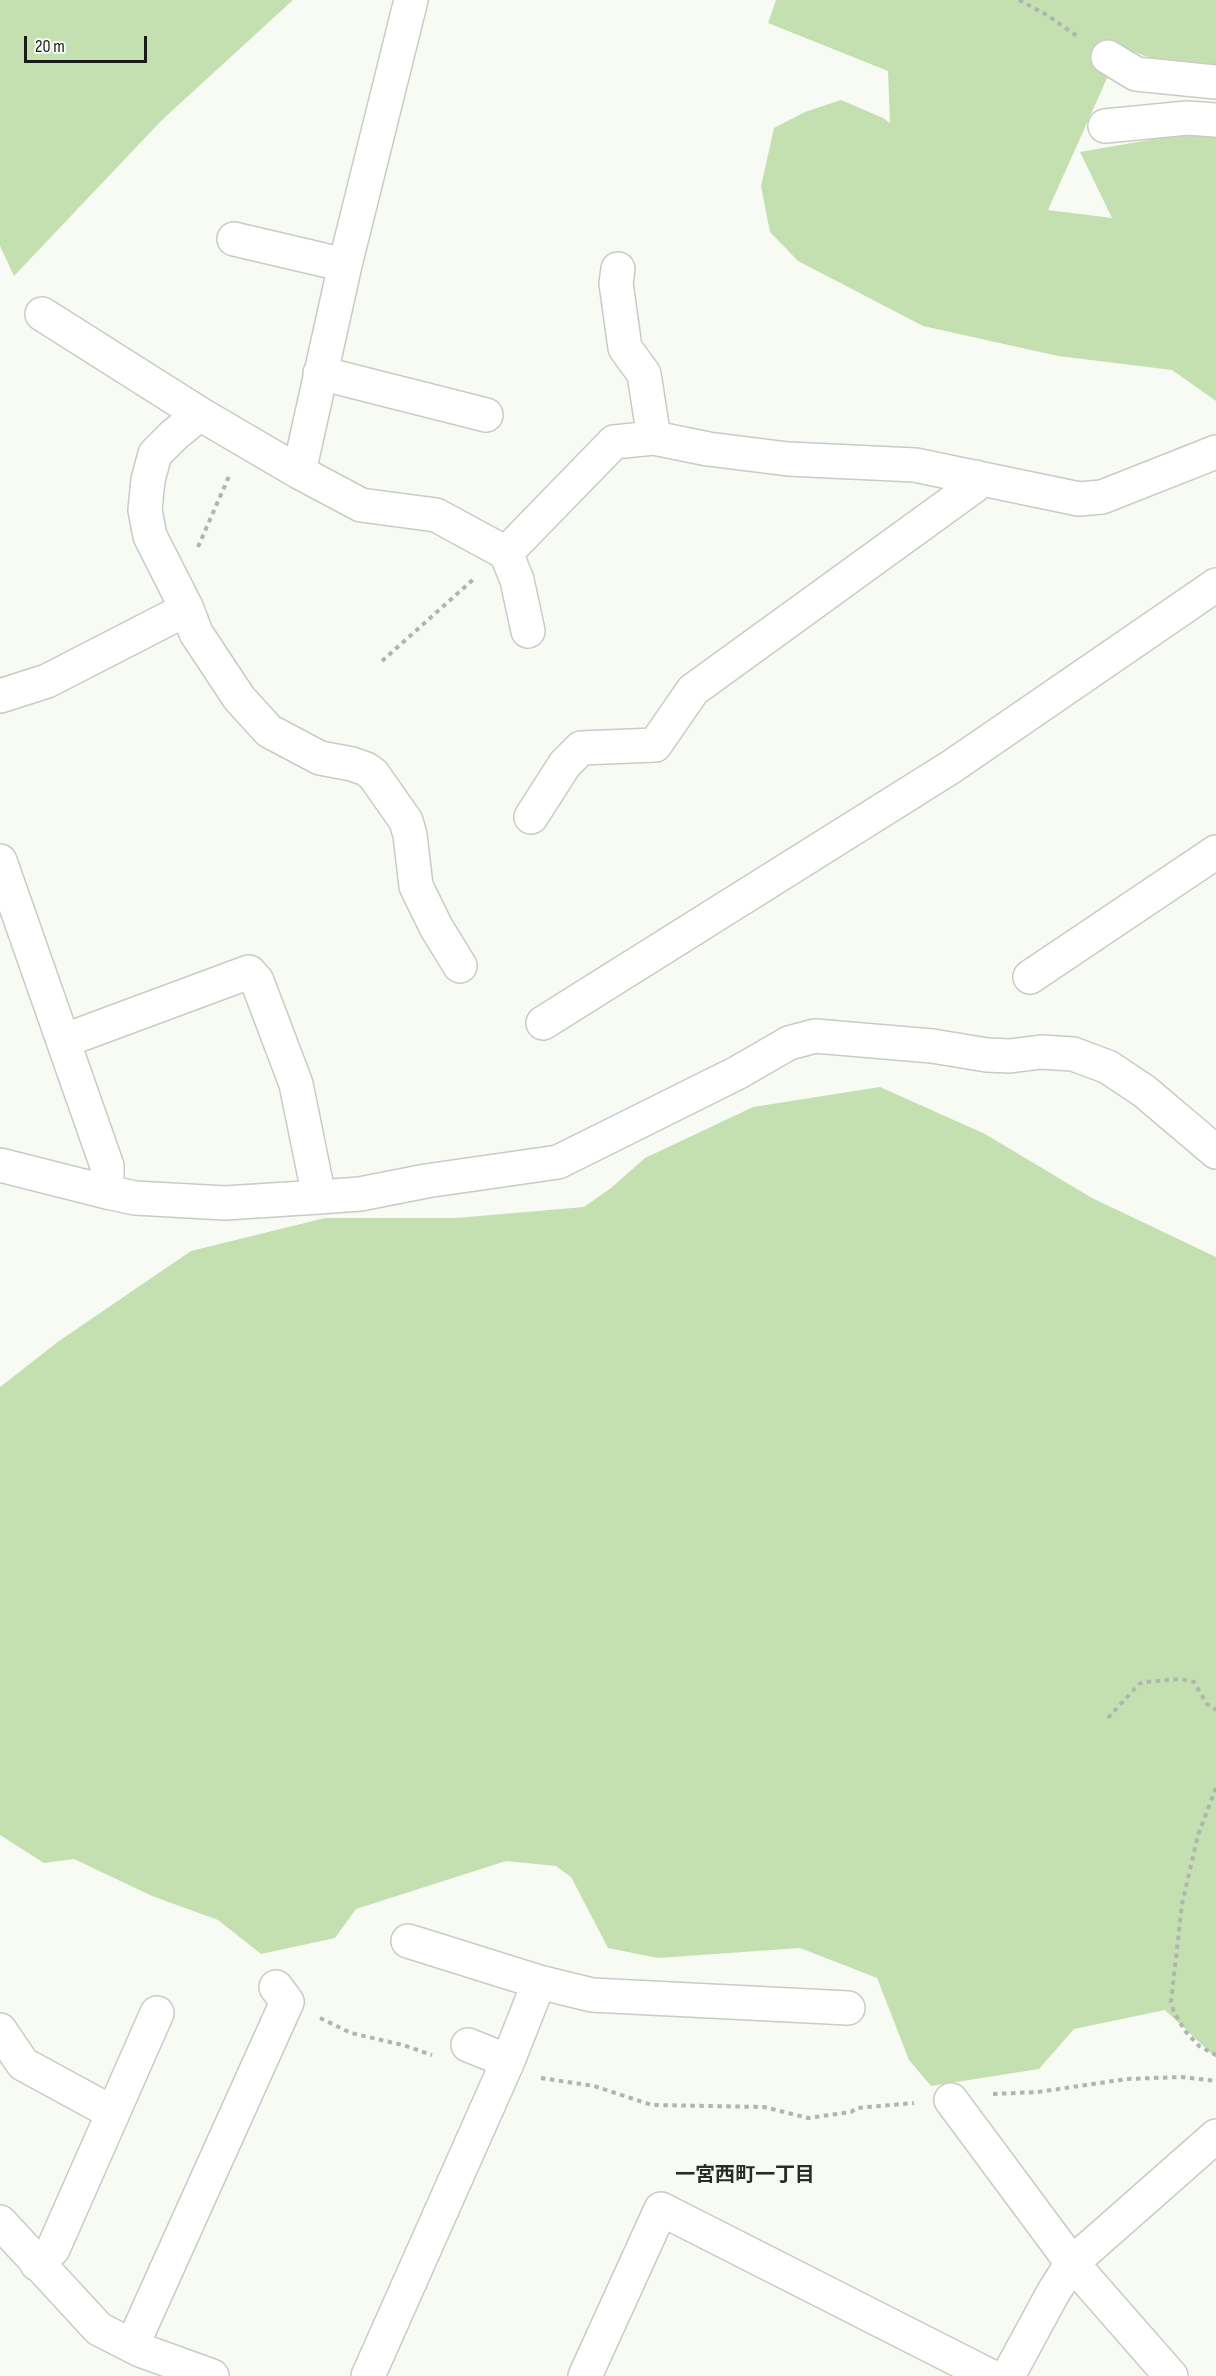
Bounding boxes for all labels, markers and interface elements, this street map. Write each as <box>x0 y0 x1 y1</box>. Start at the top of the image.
scale bar <box>27 24 150 62</box>
text: 20 m <box>35 36 65 57</box>
district label: 一宮西町一丁目 <box>675 2164 815 2188</box>

